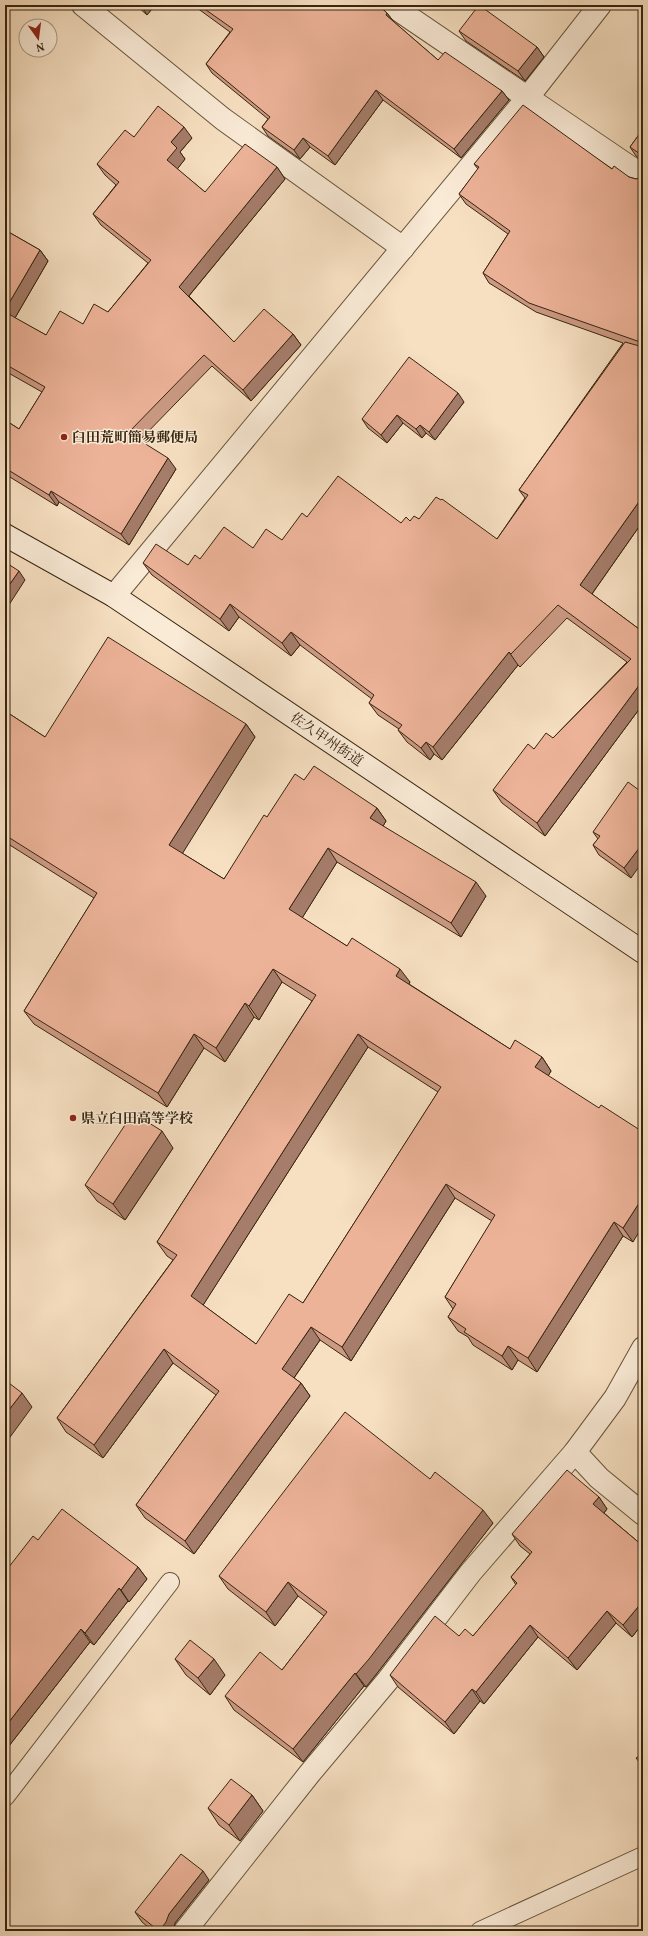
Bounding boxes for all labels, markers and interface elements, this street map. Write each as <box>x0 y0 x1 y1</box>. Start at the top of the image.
north arrow <box>18 18 58 58</box>
text: N <box>34 38 46 54</box>
place label: 臼田荒町簡易郵便局 <box>72 429 198 448</box>
marker: 臼田荒町簡易郵便局 <box>59 432 69 442</box>
street label: 佐久甲州街道 <box>286 709 366 772</box>
place label: 県立臼田高等学校 <box>81 1110 193 1129</box>
marker: 県立臼田高等学校 <box>68 1113 78 1123</box>

